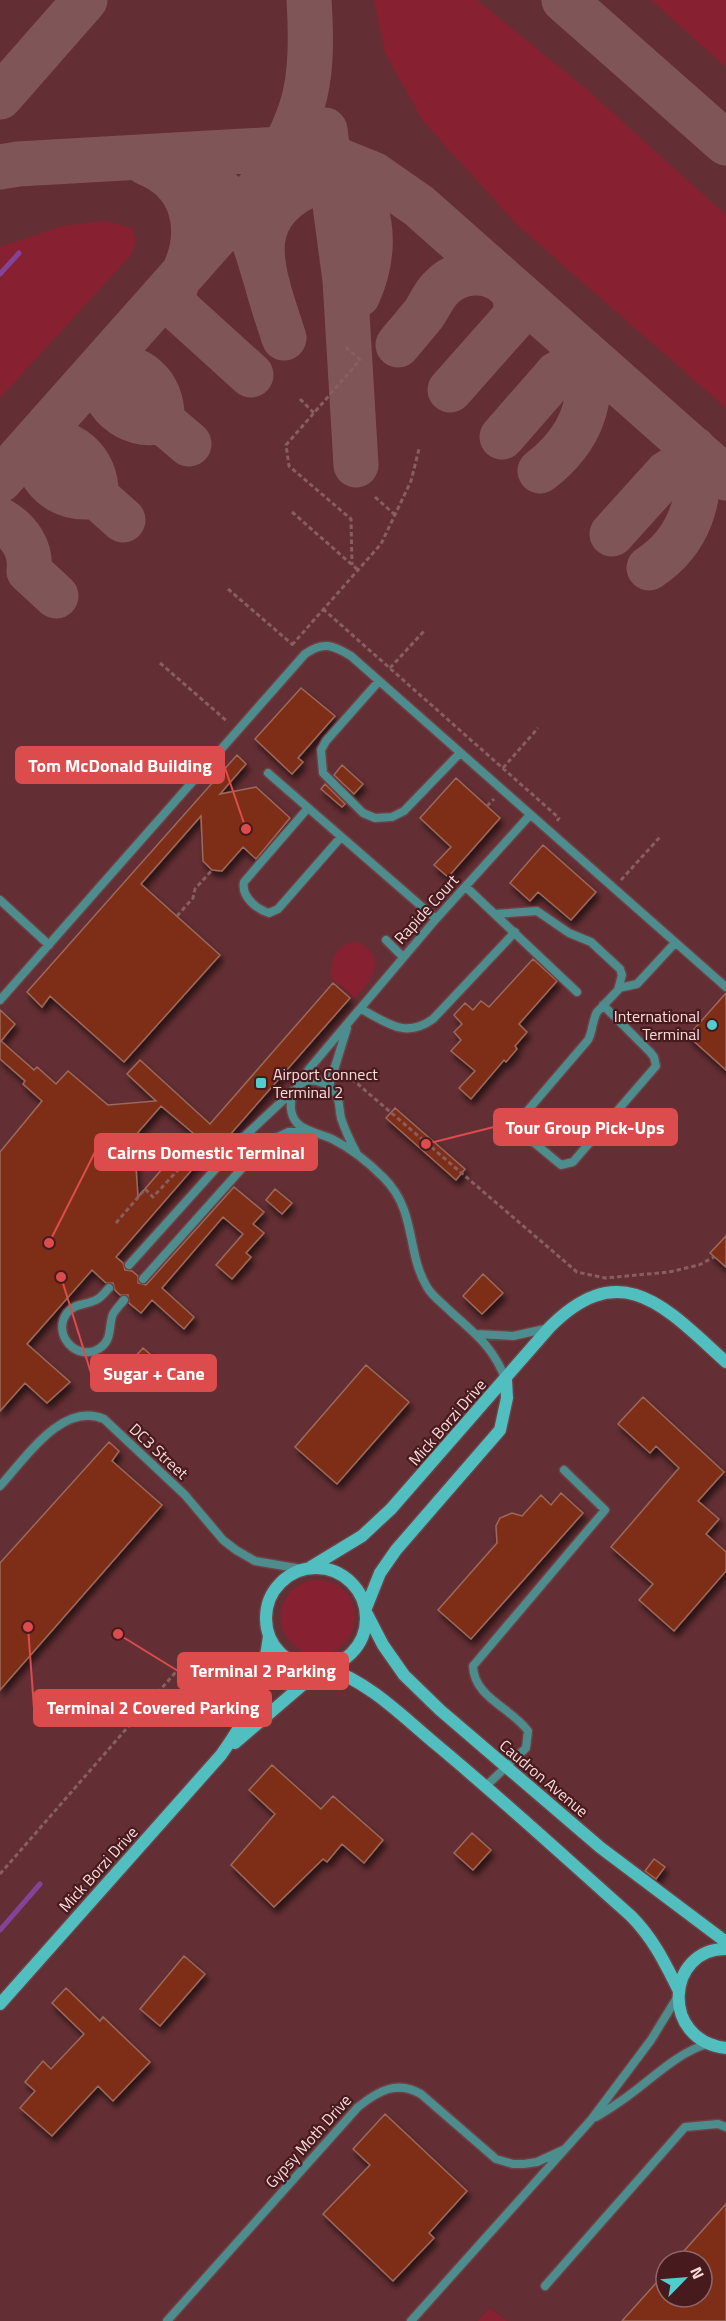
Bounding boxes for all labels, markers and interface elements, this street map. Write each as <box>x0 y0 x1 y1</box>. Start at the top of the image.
callout: Tom McDonald Building <box>16 747 224 783</box>
text: Tom McDonald Building <box>28 752 212 779</box>
street label: Rapide Court <box>388 869 464 949</box>
place label: International Terminal <box>614 1004 700 1046</box>
marker: International Terminal <box>705 1018 719 1032</box>
place label: Airport Connect Terminal 2 <box>273 1062 378 1104</box>
marker: Airport Connect Terminal 2 <box>254 1076 268 1090</box>
callout: Tour Group Pick-Ups <box>494 1109 677 1145</box>
text: Tour Group Pick-Ups <box>506 1114 664 1141</box>
callout: Cairns Domestic Terminal <box>95 1134 317 1170</box>
text: Cairns Domestic Terminal <box>107 1139 305 1166</box>
callout: Sugar + Cane <box>91 1355 216 1391</box>
text: Sugar + Cane <box>103 1360 205 1387</box>
street label: Mick Borzi Drive <box>402 1373 492 1471</box>
street label: DC3 Street <box>124 1417 194 1485</box>
callout: Terminal 2 Parking <box>178 1653 348 1689</box>
text: Terminal 2 Parking <box>190 1657 336 1684</box>
callout: Terminal 2 Covered Parking <box>34 1690 271 1726</box>
text: Terminal 2 Covered Parking <box>47 1694 260 1721</box>
street label: Caudron Avenue <box>494 1734 594 1822</box>
street label: Mick Borzi Drive <box>53 1821 143 1917</box>
street label: Gypsy Moth Drive <box>259 2089 357 2193</box>
north arrow <box>654 2249 714 2309</box>
text: N <box>684 2263 711 2283</box>

